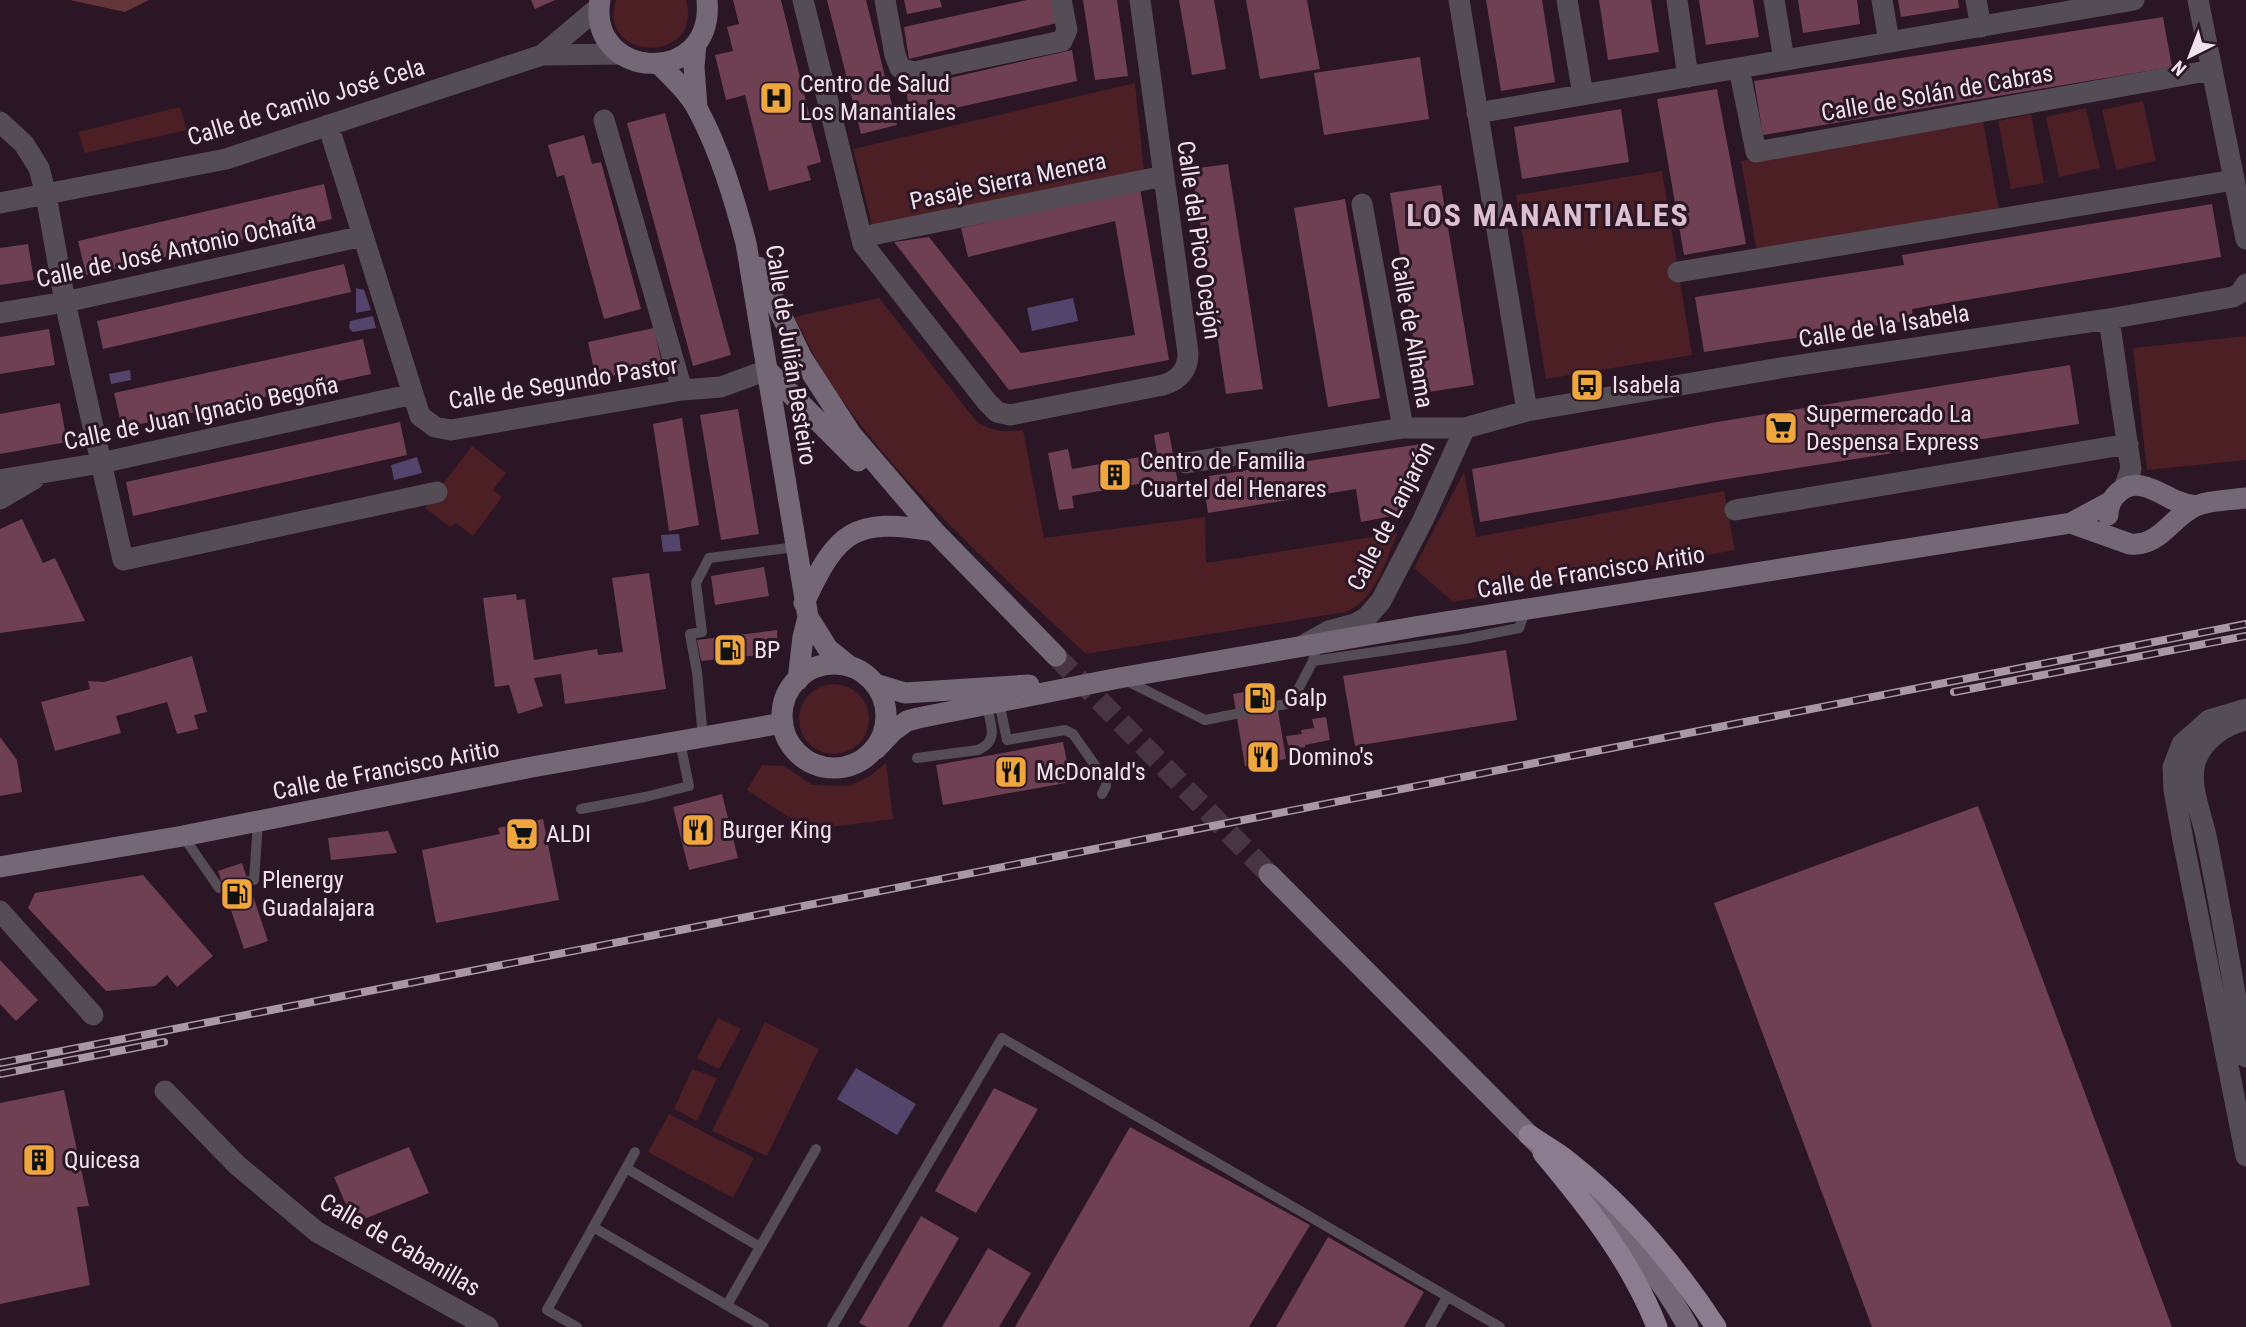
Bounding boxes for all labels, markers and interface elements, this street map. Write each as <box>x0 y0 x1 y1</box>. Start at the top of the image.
north arrow <box>2155 21 2225 91</box>
street label: Calle de Camilo José Cela <box>184 53 428 151</box>
text: N <box>2167 56 2191 81</box>
street label: Calle de Solán de Cabras <box>1819 59 2055 127</box>
place label: Centro de Salud Los Manantiales <box>800 70 956 126</box>
hospital icon: Centro de Salud Los Manantiales <box>757 79 795 117</box>
street label: Calle del Pico Ocejón <box>1171 139 1227 341</box>
street label: Pasaje Sierra Menera <box>907 146 1109 216</box>
district label: LOS MANANTIALES <box>1406 196 1690 234</box>
street label: Calle de José Antonio Ochaíta <box>34 207 318 293</box>
street label: Calle de Julián Besteiro <box>760 243 822 467</box>
street label: Calle de Alhama <box>1385 254 1439 410</box>
street label: Calle de la Isabela <box>1797 299 1971 353</box>
street label: Calle de Segundo Pastor <box>446 351 680 415</box>
bus stop icon: Isabela <box>1568 366 1606 404</box>
street label: Calle de Juan Ignacio Begoña <box>61 370 341 456</box>
place label: Isabela <box>1612 371 1681 399</box>
place label: Supermercado La Despensa Express <box>1806 400 1979 456</box>
supermarket icon: Supermercado La Despensa Express <box>1762 409 1800 447</box>
street label: Calle de Lanjarón <box>1341 437 1441 595</box>
place label: Centro de Familia Cuartel del Henares <box>1140 447 1327 503</box>
building icon: Centro de Familia Cuartel del Henares <box>1096 456 1134 494</box>
street label: Calle de Francisco Aritio <box>1475 540 1707 604</box>
fuel station icon: BP <box>711 631 749 669</box>
place label: BP <box>754 636 780 664</box>
fuel station icon: Galp <box>1241 679 1279 717</box>
place label: Galp <box>1284 684 1327 712</box>
street label: Calle de Francisco Aritio <box>270 734 502 806</box>
restaurant icon: Domino's <box>1244 738 1282 776</box>
place label: Domino's <box>1288 743 1374 771</box>
restaurant icon: McDonald's <box>992 753 1030 791</box>
place label: McDonald's <box>1036 758 1146 786</box>
restaurant icon: Burger King <box>679 811 717 849</box>
supermarket icon: ALDI <box>503 815 541 853</box>
place label: Burger King <box>722 816 832 844</box>
place label: ALDI <box>546 820 591 848</box>
place label: Plenergy Guadalajara <box>262 866 375 922</box>
fuel station icon: Plenergy Guadalajara <box>218 875 256 913</box>
building icon: Quicesa <box>20 1141 58 1179</box>
place label: Quicesa <box>64 1146 140 1174</box>
street label: Calle de Cabanillas <box>315 1188 485 1302</box>

